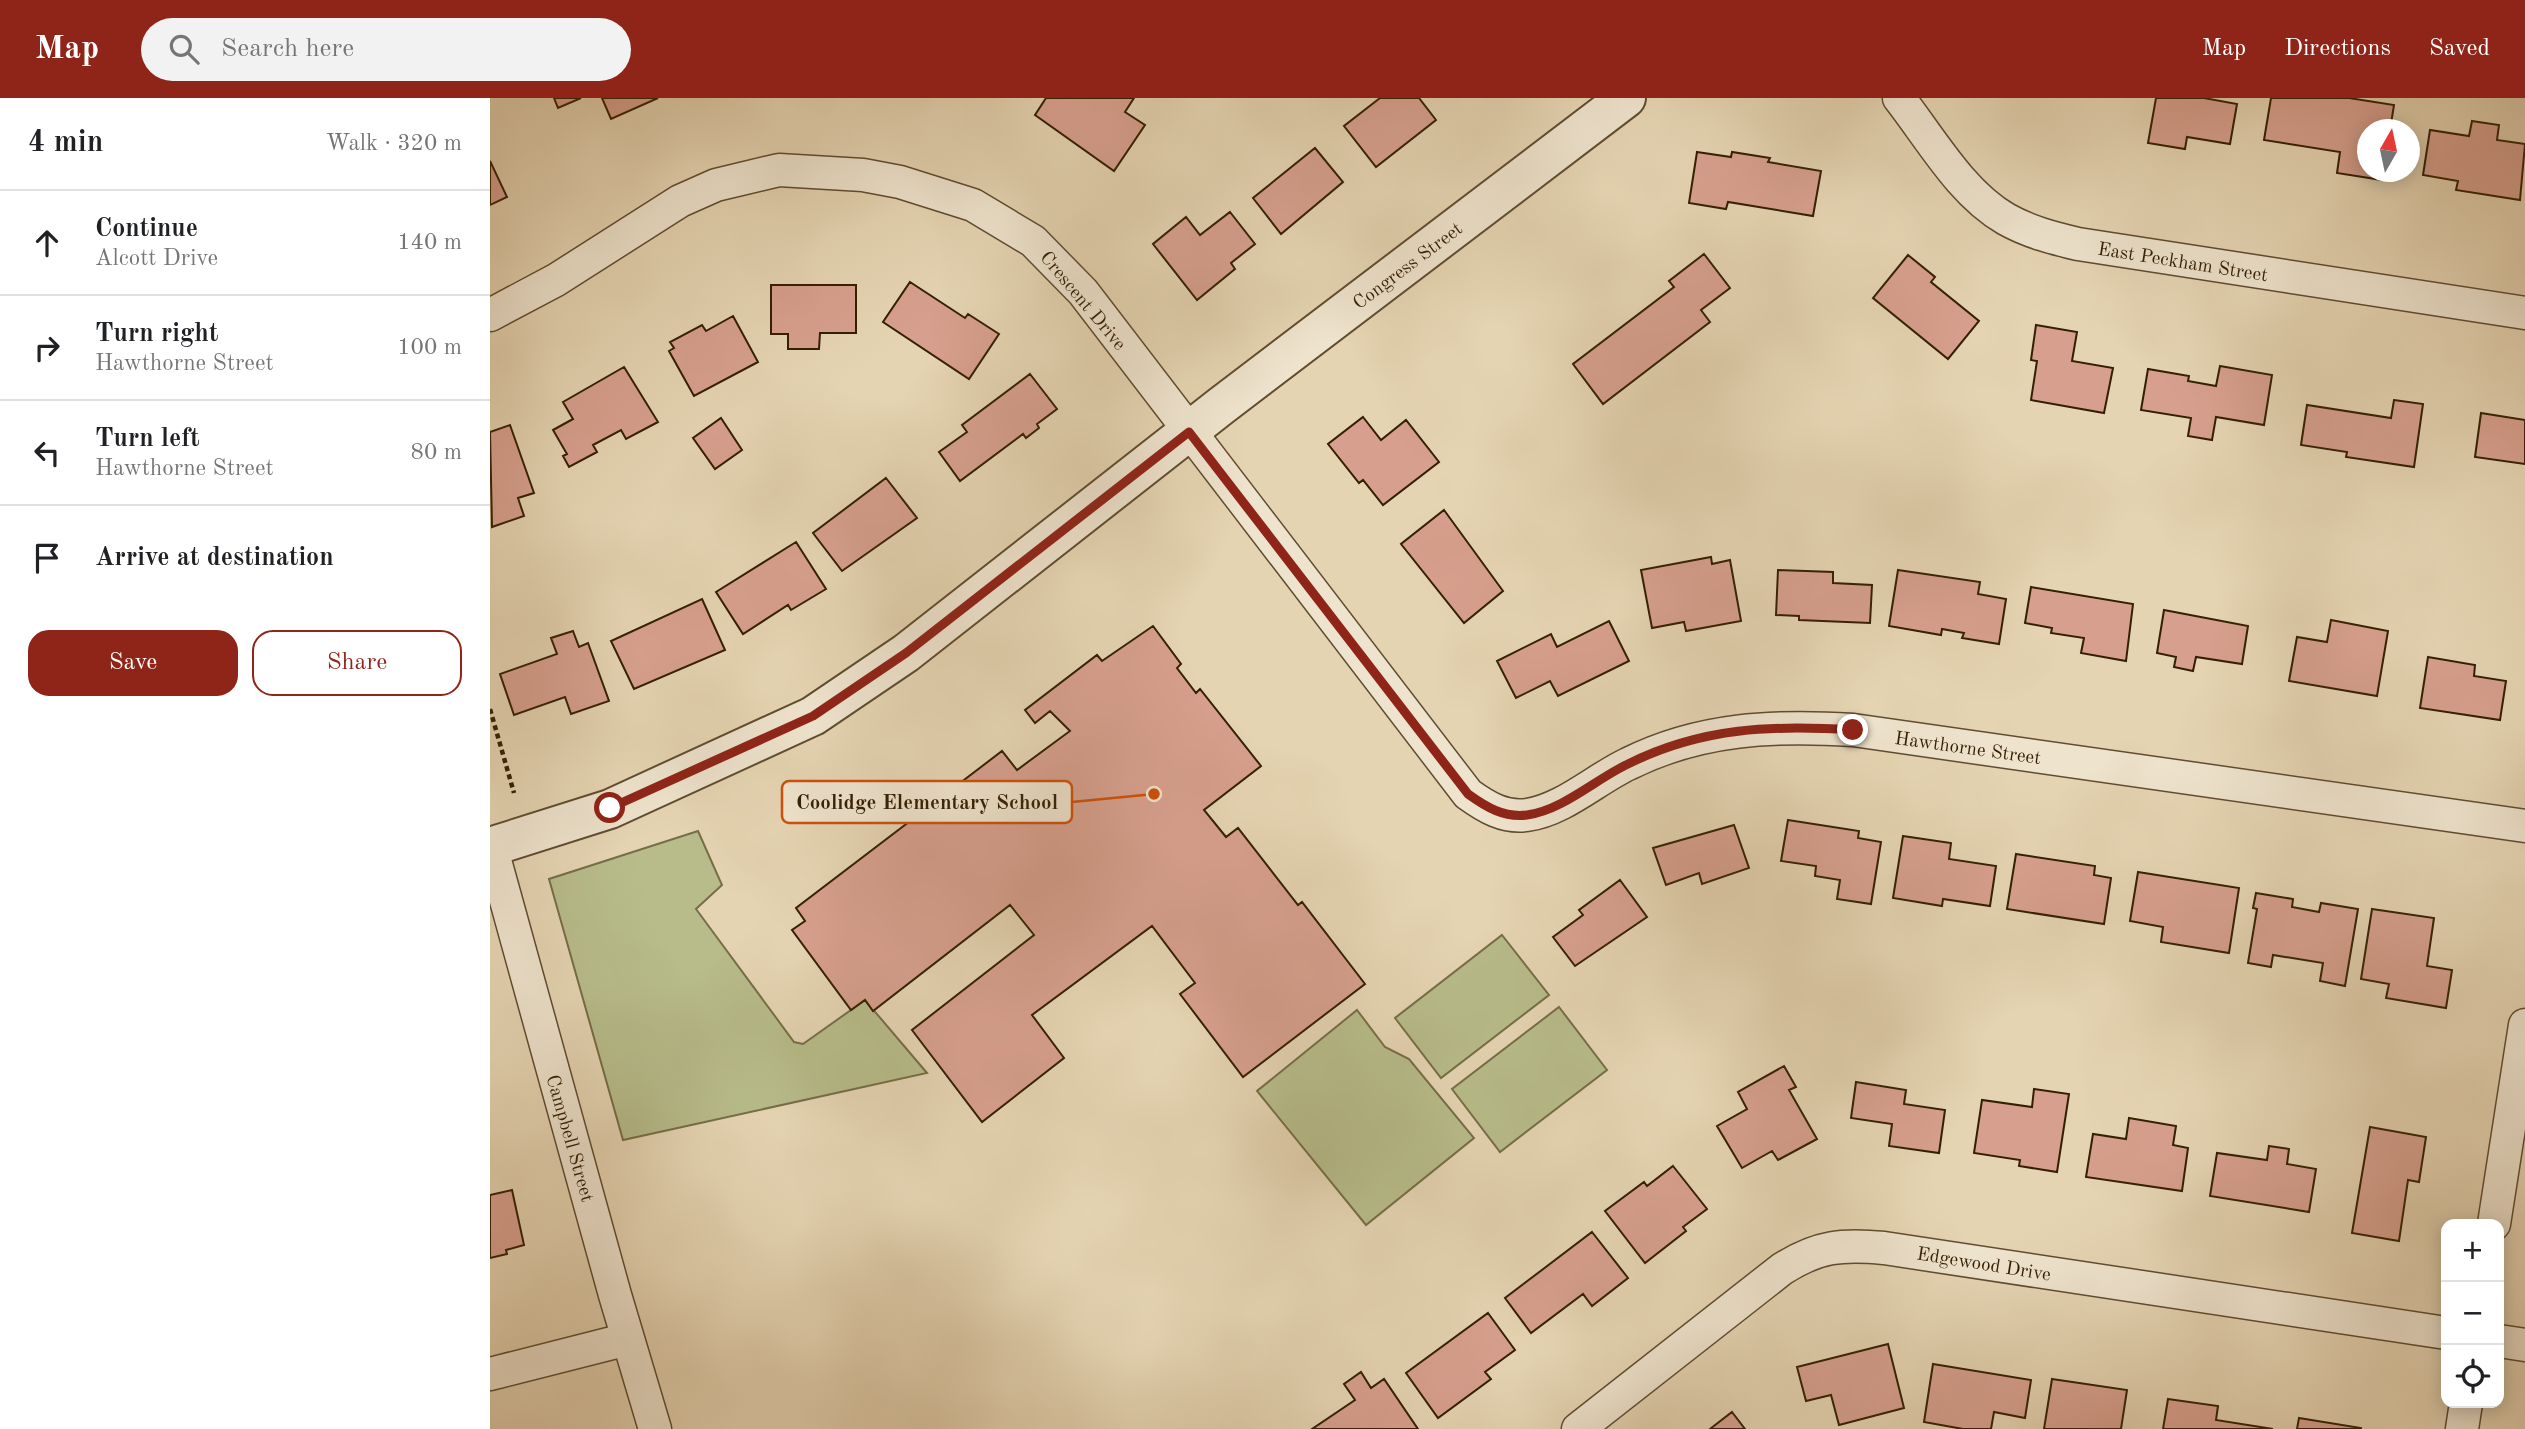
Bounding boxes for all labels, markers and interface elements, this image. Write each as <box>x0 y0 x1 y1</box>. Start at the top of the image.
search box <box>141 18 631 81</box>
icon: search <box>165 30 203 68</box>
text: Map <box>35 33 99 66</box>
text: Search here <box>221 36 354 62</box>
text: Map <box>2202 37 2246 61</box>
text: Directions <box>2284 37 2391 61</box>
text: Saved <box>2429 37 2490 61</box>
north arrow <box>2357 119 2420 182</box>
text: 4 min <box>28 128 103 158</box>
text: Walk · 320 m <box>326 132 462 155</box>
text: Continue <box>95 216 198 242</box>
street label: Congress Street <box>1350 220 1467 314</box>
icon: ahead <box>28 224 66 262</box>
text: 140 m <box>397 231 462 254</box>
street label: East Peckham Street <box>2096 241 2269 286</box>
text: Alcott Drive <box>95 247 218 270</box>
street label: Crescent Drive <box>1035 249 1129 355</box>
text: Turn right <box>95 321 218 347</box>
icon: right <box>28 329 66 367</box>
text: 100 m <box>397 336 462 359</box>
text: Hawthorne Street <box>95 352 274 375</box>
text: Turn left <box>95 426 200 452</box>
icon: left <box>28 434 66 472</box>
text: 80 m <box>411 441 462 464</box>
text: Hawthorne Street <box>95 457 274 480</box>
icon: arrive <box>28 539 66 577</box>
text: Arrive at destination <box>95 545 334 571</box>
button: Save <box>28 630 238 696</box>
button: Share <box>252 630 462 696</box>
route end <box>1837 714 1868 745</box>
street label: Hawthorne Street <box>1893 730 2042 769</box>
callout: Coolidge Elementary School <box>782 781 1072 823</box>
route start <box>594 792 625 823</box>
text: Coolidge Elementary School <box>796 793 1058 814</box>
street label: Campbell Street <box>541 1073 596 1204</box>
map controls <box>2441 1219 2504 1408</box>
button: + <box>2441 1219 2504 1282</box>
street label: Edgewood Drive <box>1915 1245 2052 1285</box>
button: − <box>2441 1282 2504 1345</box>
button: locate <box>2441 1345 2504 1408</box>

